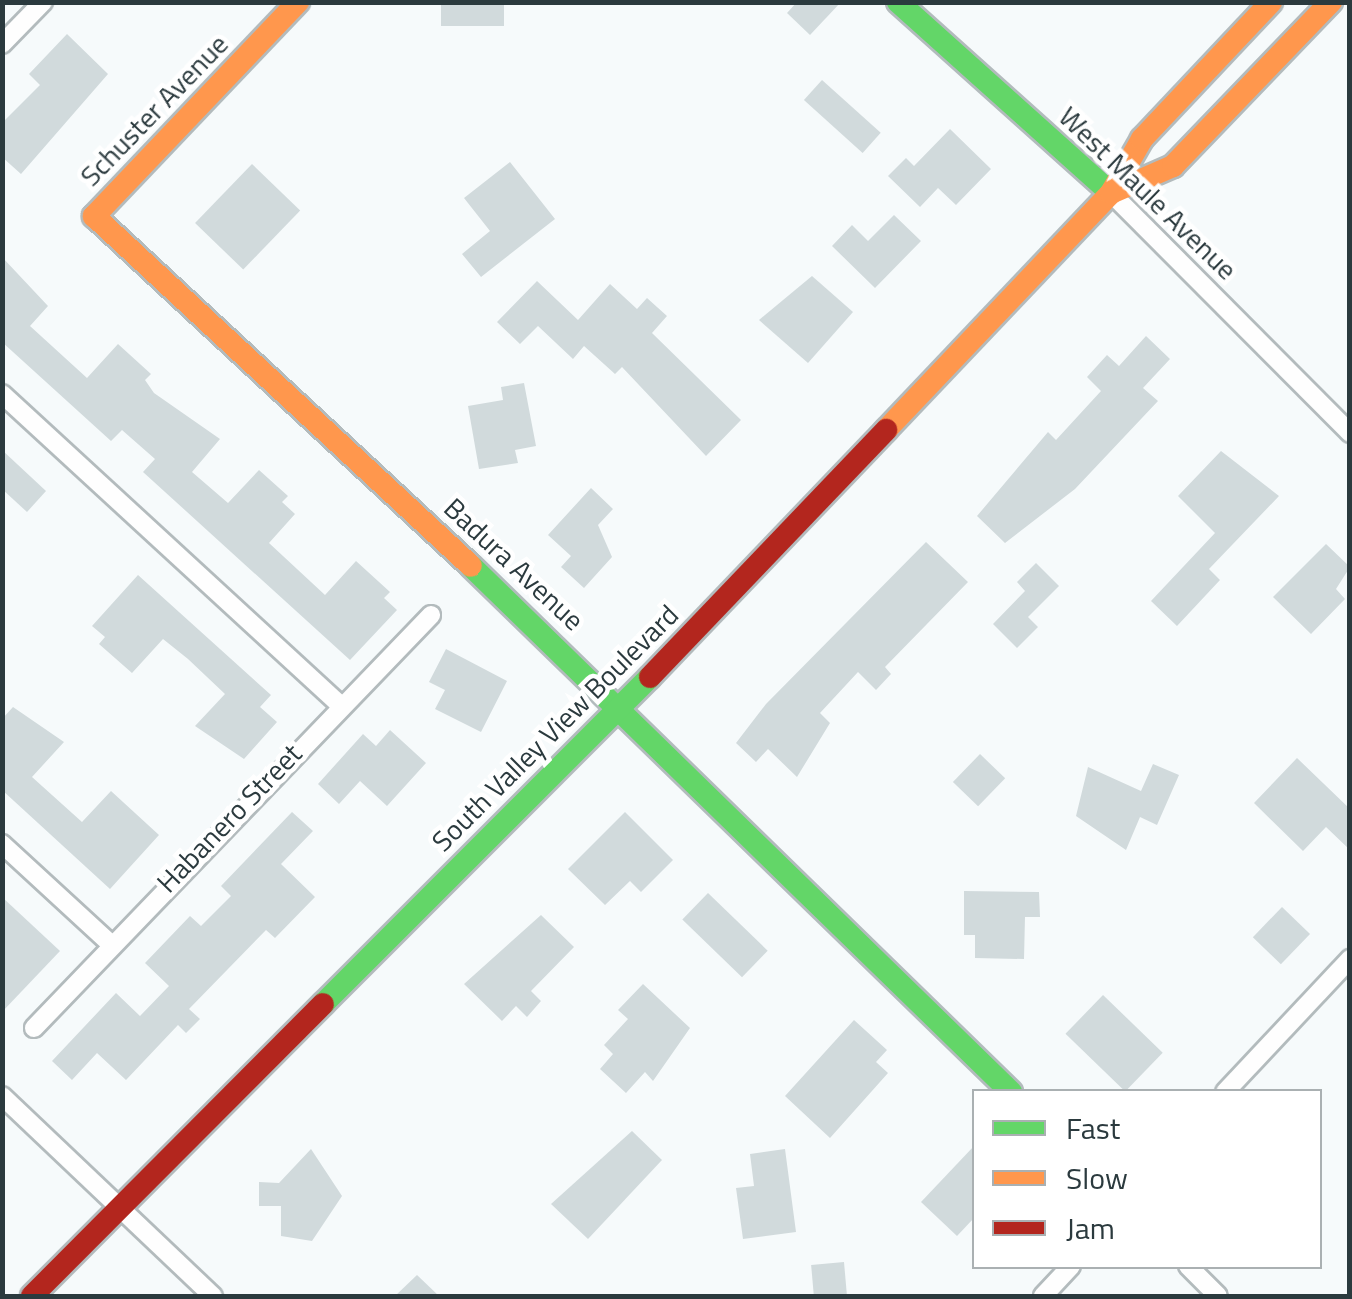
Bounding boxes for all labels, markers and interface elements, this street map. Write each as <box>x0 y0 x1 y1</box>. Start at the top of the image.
street label: Schuster Avenue <box>73 27 235 193</box>
street label: West Maule Avenue <box>1052 100 1244 286</box>
street label: Badura Avenue <box>437 491 591 637</box>
street label: South Valley View Boulevard <box>425 598 685 858</box>
street label: Habanero Street <box>150 737 308 899</box>
legend <box>972 1089 1322 1269</box>
text: Fast <box>1066 1105 1120 1151</box>
text: Slow <box>1066 1155 1128 1201</box>
text: Jam <box>1066 1205 1115 1251</box>

